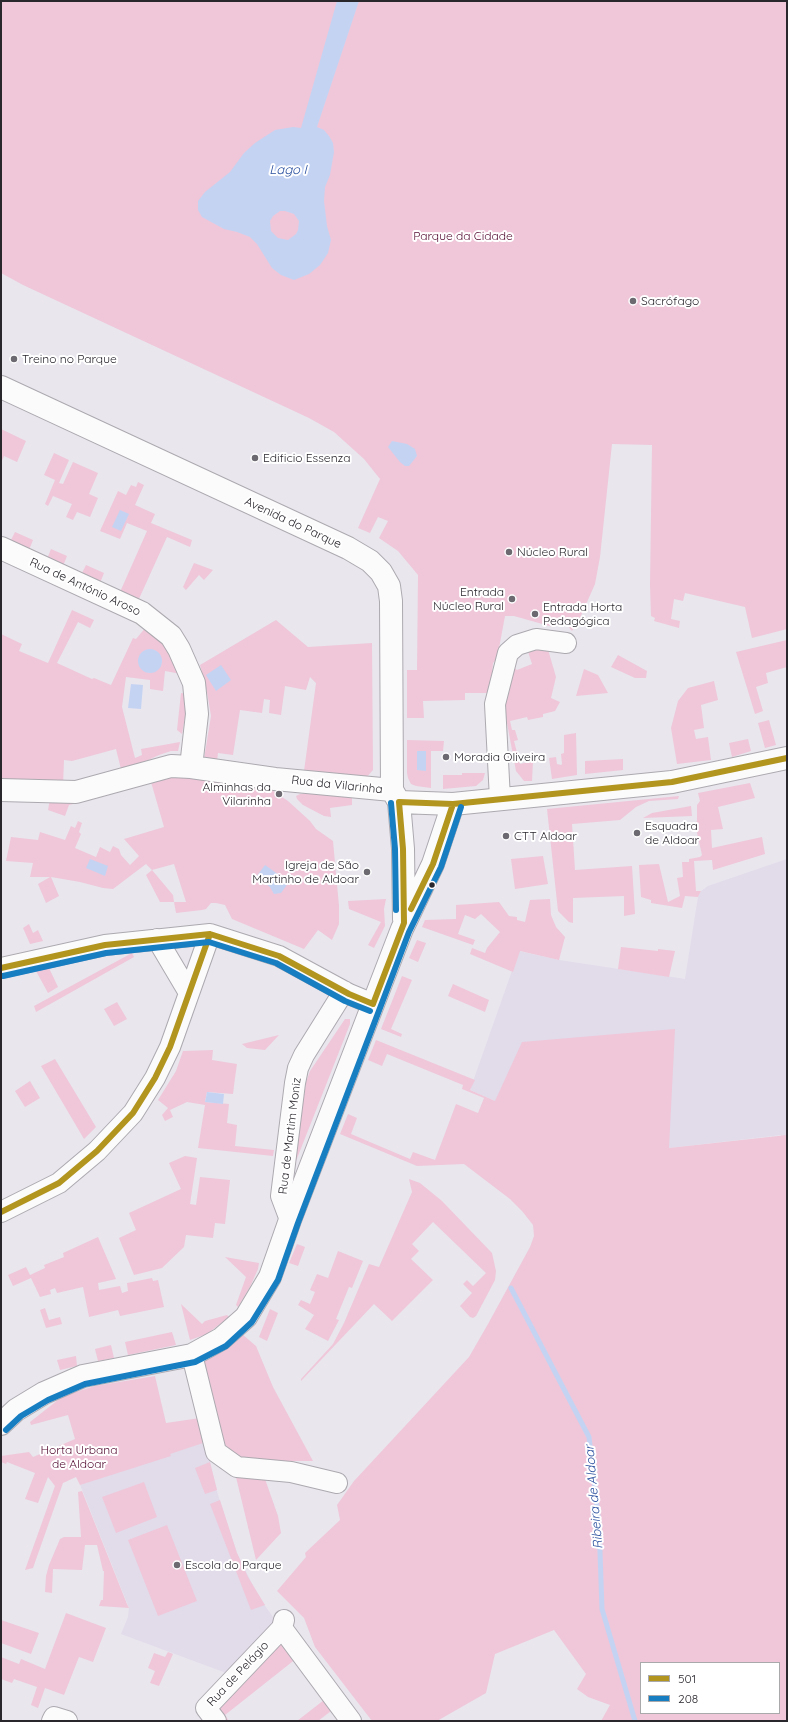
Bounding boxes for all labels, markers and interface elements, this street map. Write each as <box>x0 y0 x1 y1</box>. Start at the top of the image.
water label: Lago I <box>269 162 307 178</box>
park label: Parque da Cidade <box>413 229 513 243</box>
place label: Sacrófago <box>641 294 699 308</box>
marker: Sacrófago <box>628 296 638 306</box>
place label: Treino no Parque <box>22 352 117 366</box>
marker: Treino no Parque <box>9 354 19 364</box>
place label: Edificio Essenza <box>263 451 351 465</box>
marker: Edificio Essenza <box>250 453 260 463</box>
street label: Avenida do Parque <box>242 494 344 552</box>
place label: Núcleo Rural <box>517 545 588 559</box>
marker: Núcleo Rural <box>504 547 514 557</box>
street label: Rua de António Aroso <box>27 555 143 619</box>
place label: Entrada Núcleo Rural <box>433 585 504 613</box>
marker: Entrada Núcleo Rural <box>507 594 517 604</box>
place label: Entrada Horta Pedagógica <box>543 600 622 628</box>
marker: Entrada Horta Pedagógica <box>530 609 540 619</box>
place label: Moradia Oliveira <box>454 750 545 764</box>
marker: Moradia Oliveira <box>441 752 451 762</box>
street label: Rua da Vilarinha <box>291 773 383 797</box>
place label: Alminhas da Vilarinha <box>202 780 271 808</box>
marker: Alminhas da Vilarinha <box>274 789 284 799</box>
place label: Esquadra de Aldoar <box>645 819 699 847</box>
marker: Esquadra de Aldoar <box>632 828 642 838</box>
place label: CTT Aldoar <box>514 829 577 843</box>
marker: CTT Aldoar <box>501 831 511 841</box>
place label: Igreja de São Martinho de Aldoar <box>252 858 359 886</box>
marker: Igreja de São Martinho de Aldoar <box>362 867 372 877</box>
unlabelled marker <box>427 880 437 890</box>
street label: Rua de Martim Moniz <box>276 1077 304 1195</box>
park label: Horta Urbana de Aldoar <box>40 1443 118 1471</box>
water label: Ribeira de Aldoar <box>582 1444 606 1550</box>
place label: Escola do Parque <box>185 1558 282 1572</box>
marker: Escola do Parque <box>172 1560 182 1570</box>
street label: Rua de Pelágio <box>204 1638 272 1710</box>
legend <box>640 1662 780 1714</box>
text: 501 <box>678 1671 696 1686</box>
text: 208 <box>678 1691 698 1706</box>

